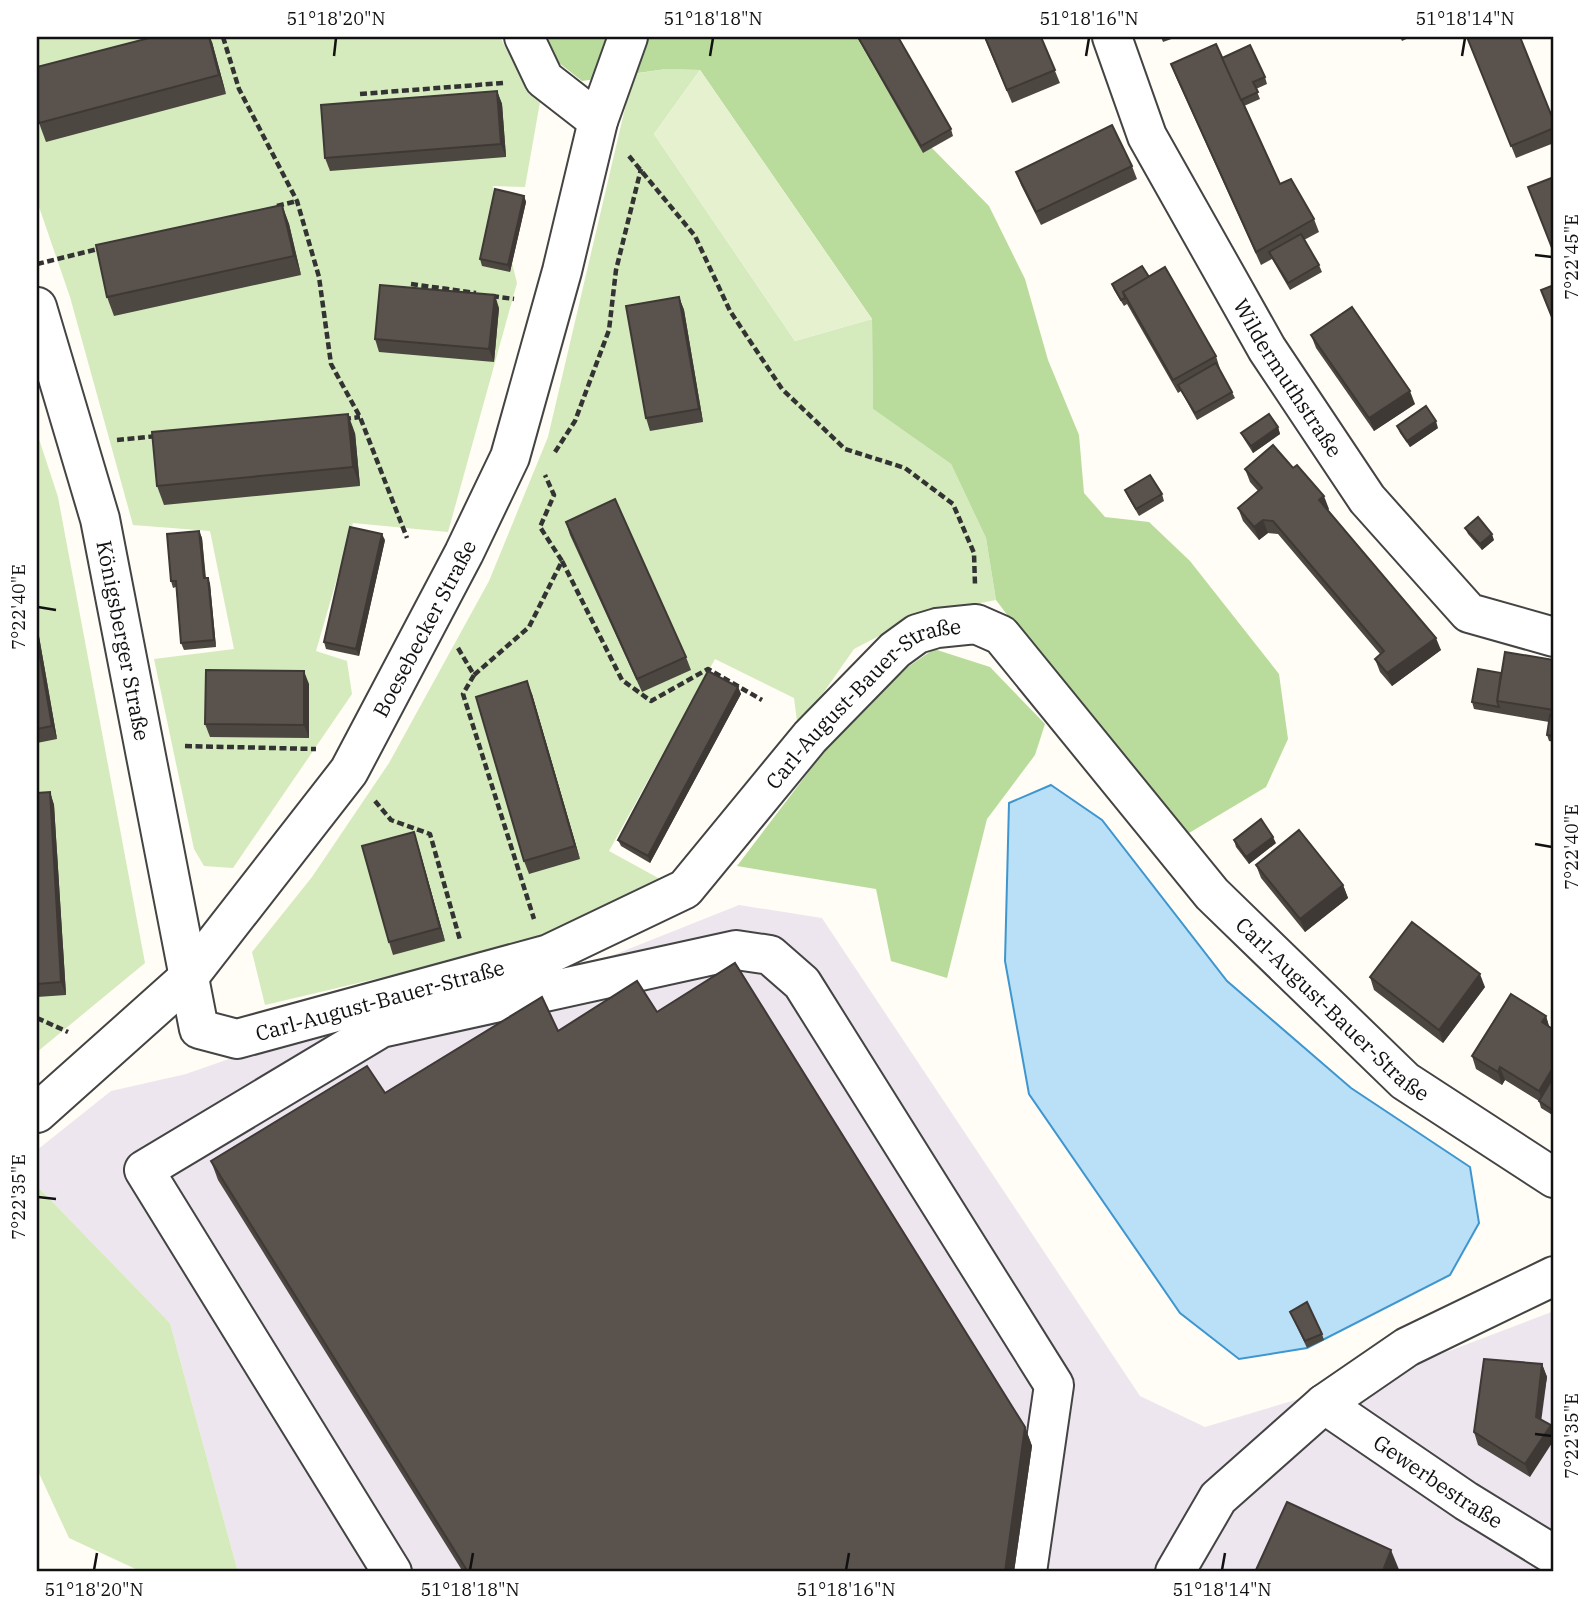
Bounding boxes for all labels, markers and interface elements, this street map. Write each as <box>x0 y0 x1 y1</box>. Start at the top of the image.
text: 51°18'20"N <box>287 7 386 30</box>
text: 51°18'18"N <box>664 7 763 30</box>
text: 51°18'16"N <box>1040 7 1139 30</box>
text: 51°18'14"N <box>1416 7 1515 30</box>
text: 7°22'45"E <box>1560 214 1583 300</box>
street label: Wildermuthstraße <box>1227 293 1349 462</box>
street label: Boesebecker Straße <box>366 535 482 722</box>
street label: Königsberger Straße <box>90 538 157 743</box>
text: 7°22'40"E <box>7 564 30 650</box>
street label: Carl-August-Bauer-Straße <box>759 612 962 795</box>
text: 7°22'40"E <box>1560 804 1583 890</box>
street label: Carl-August-Bauer-Straße <box>1230 911 1435 1107</box>
street label: Carl-August-Bauer-Straße <box>252 953 507 1047</box>
text: 7°22'35"E <box>7 1154 30 1240</box>
text: 7°22'35"E <box>1560 1393 1583 1479</box>
street label: Gewerbestraße <box>1368 1428 1508 1534</box>
text: 51°18'20"N <box>45 1578 144 1601</box>
text: 51°18'18"N <box>421 1578 520 1601</box>
text: 51°18'16"N <box>797 1578 896 1601</box>
text: 51°18'14"N <box>1173 1578 1272 1601</box>

